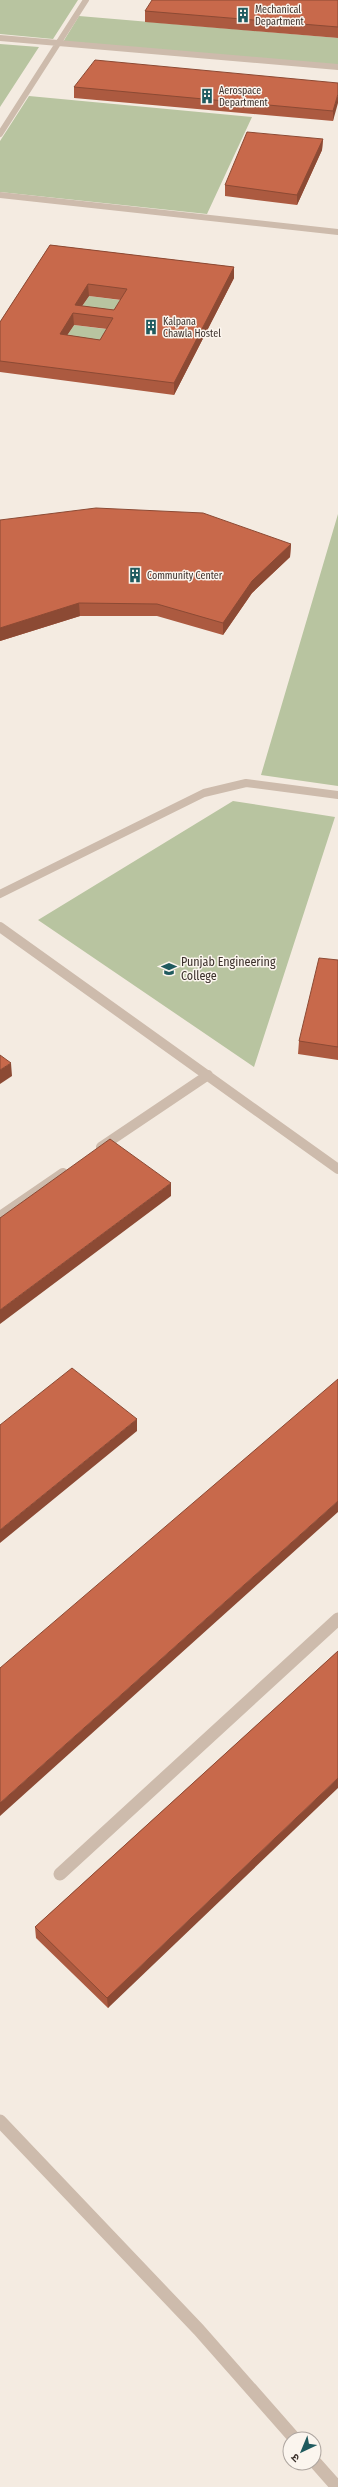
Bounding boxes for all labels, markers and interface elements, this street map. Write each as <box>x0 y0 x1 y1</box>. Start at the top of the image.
place label: Mechanical Department <box>255 4 305 28</box>
building icon: Mechanical Department <box>234 6 252 24</box>
place label: Aerospace Department <box>219 85 269 109</box>
building icon: Aerospace Department <box>198 87 216 105</box>
place label: Kalpana Chawla Hostel <box>163 316 221 340</box>
building icon: Kalpana Chawla Hostel <box>142 318 160 336</box>
building icon: Community Center <box>126 566 144 584</box>
place label: Community Center <box>147 570 223 582</box>
place label: Punjab Engineering College <box>181 955 276 983</box>
school or university icon: Punjab Engineering College <box>160 960 178 978</box>
north arrow <box>282 2431 322 2471</box>
text: उ <box>288 2451 302 2465</box>

